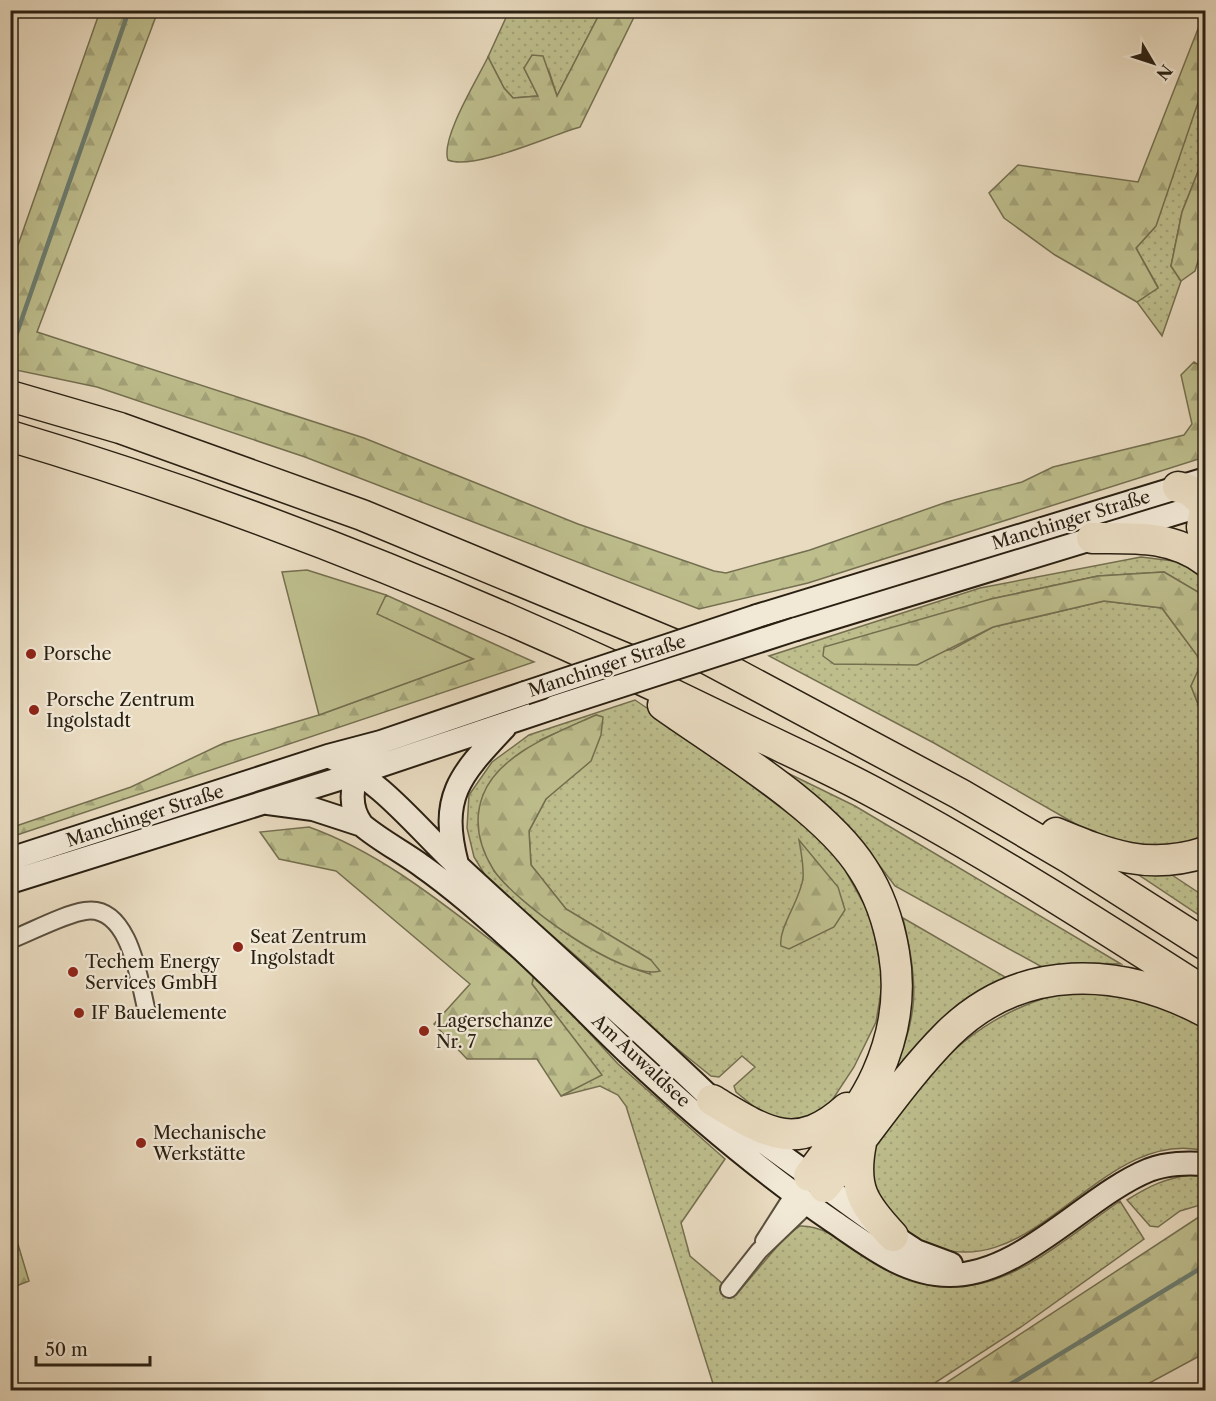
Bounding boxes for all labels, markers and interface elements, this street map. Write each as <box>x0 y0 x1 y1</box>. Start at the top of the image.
north arrow <box>1123 33 1183 93</box>
text: N <box>1152 61 1177 84</box>
street label: Manchinger Straße <box>989 485 1153 555</box>
street label: Manchinger Straße <box>525 630 689 702</box>
place label: Porsche <box>43 643 112 665</box>
marker: Porsche <box>24 647 38 661</box>
place label: Porsche Zentrum Ingolstadt <box>46 689 195 732</box>
marker: Porsche Zentrum Ingolstadt <box>27 703 41 717</box>
street label: Manchinger Straße <box>63 780 227 852</box>
place label: Seat Zentrum Ingolstadt <box>250 926 367 969</box>
marker: Seat Zentrum Ingolstadt <box>231 940 245 954</box>
place label: Techem Energy Services GmbH <box>85 951 221 994</box>
marker: Techem Energy Services GmbH <box>66 965 80 979</box>
place label: IF Bauelemente <box>91 1002 227 1024</box>
marker: IF Bauelemente <box>72 1006 86 1020</box>
street label: Am Auwaldsee <box>587 1009 695 1112</box>
place label: Lagerschanze Nr. 7 <box>436 1010 553 1053</box>
marker: Lagerschanze Nr. 7 <box>417 1024 431 1038</box>
place label: Mechanische Werkstätte <box>152 1122 266 1165</box>
marker: Mechanische Werkstätte <box>134 1136 148 1150</box>
scale bar <box>36 1329 150 1367</box>
text: 50 m <box>45 1339 88 1361</box>

